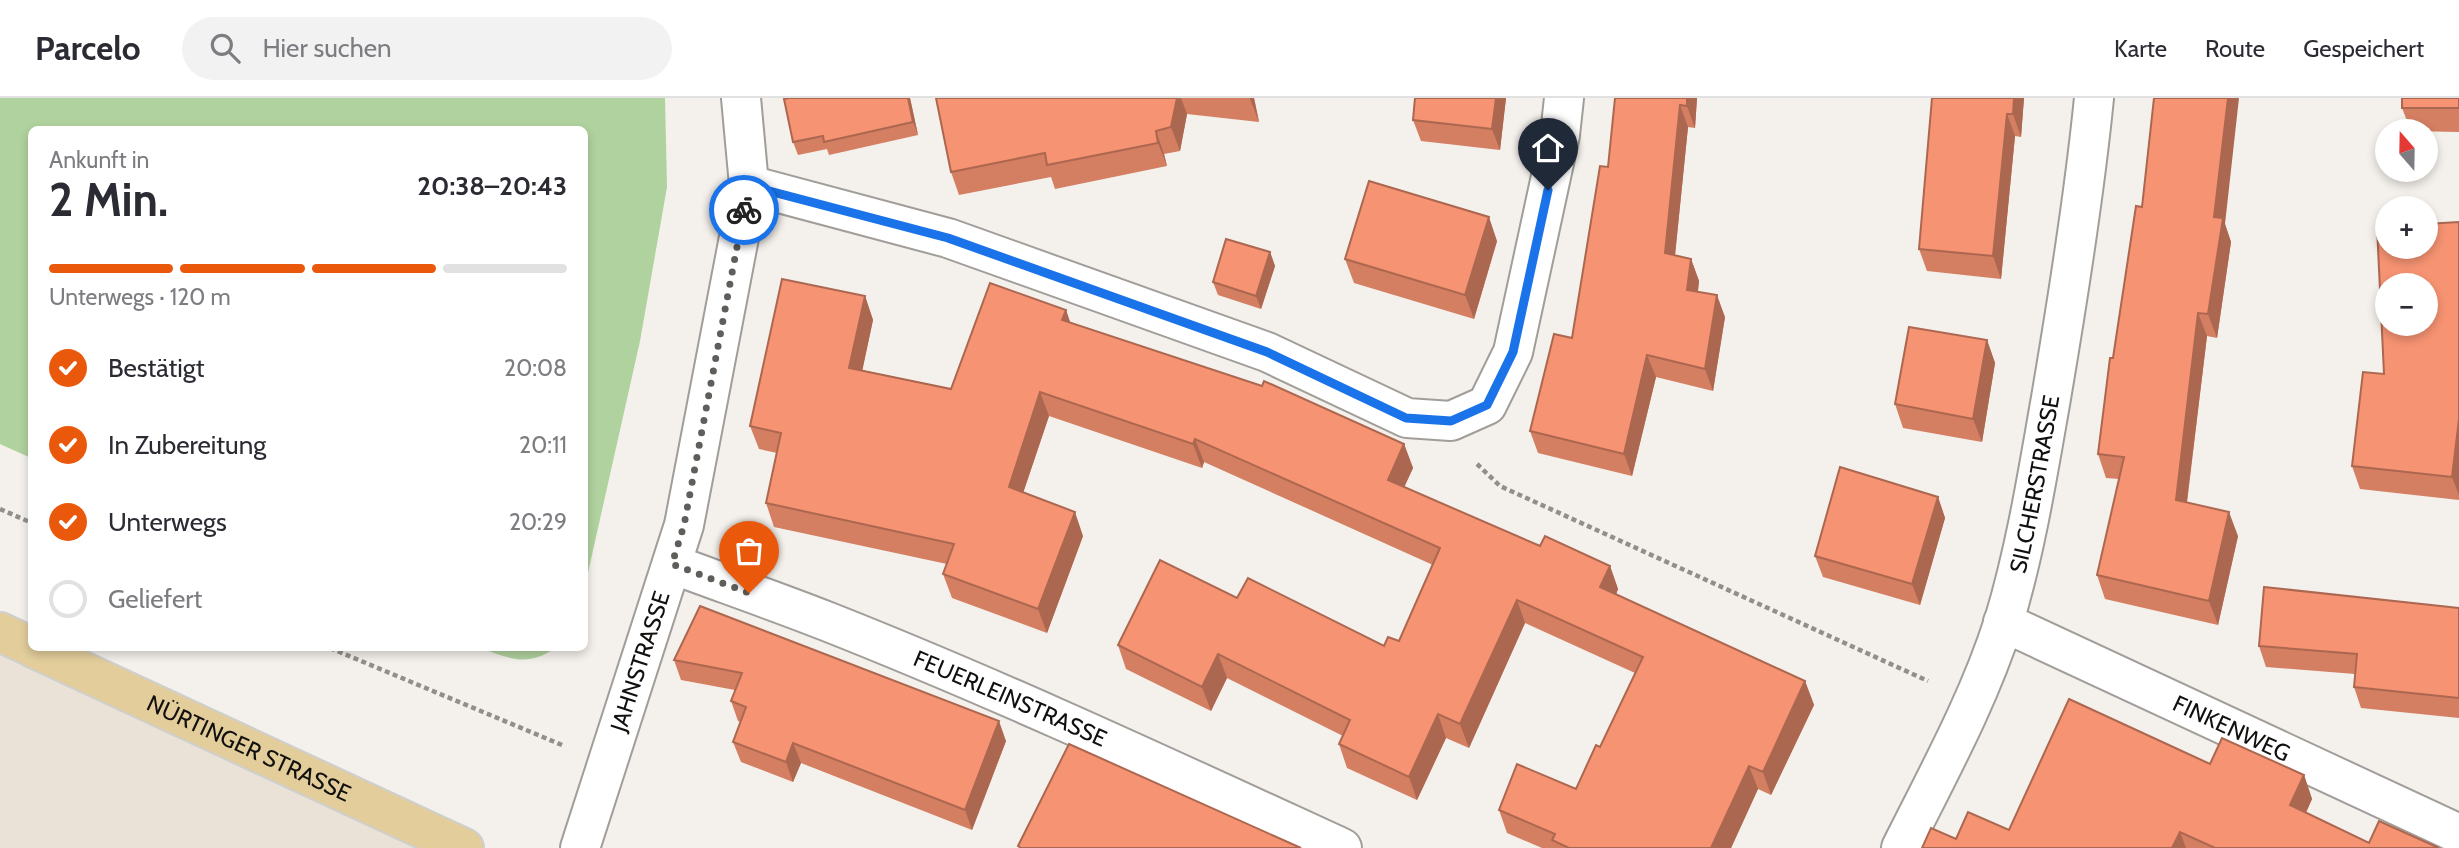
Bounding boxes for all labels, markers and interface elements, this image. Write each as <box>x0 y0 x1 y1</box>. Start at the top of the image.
search box <box>182 17 672 80</box>
text: Parcelo <box>35 28 140 68</box>
icon: search <box>206 29 244 67</box>
text: Hier suchen <box>262 32 392 64</box>
text: Karte <box>2114 34 2167 63</box>
text: Route <box>2205 34 2265 63</box>
text: Gespeichert <box>2303 34 2424 63</box>
pin <box>1518 118 1578 190</box>
north arrow <box>2375 119 2438 182</box>
map controls <box>2375 119 2438 336</box>
icon: home <box>1529 129 1567 167</box>
text: Ankunft in <box>49 146 149 174</box>
text: 20:38–20:43 <box>417 170 567 202</box>
text: 2 Min. <box>49 172 168 228</box>
courier <box>709 175 779 245</box>
icon: bike <box>725 191 763 229</box>
button: + <box>2375 196 2438 259</box>
button: − <box>2375 273 2438 336</box>
text: Unterwegs · 120 m <box>49 283 231 311</box>
icon: check <box>49 349 87 387</box>
text: Bestätigt <box>108 352 205 384</box>
text: 20:08 <box>504 354 567 382</box>
street label: SILCHERSTRASSE <box>2004 393 2065 576</box>
icon: check <box>49 426 87 464</box>
text: In Zubereitung <box>108 429 266 461</box>
text: 20:11 <box>519 431 567 459</box>
icon: check <box>49 503 87 541</box>
text: Unterwegs <box>108 506 227 538</box>
text: 20:29 <box>509 508 567 536</box>
pin <box>719 521 779 593</box>
icon: bag <box>730 532 768 570</box>
text: Geliefert <box>108 583 202 615</box>
street label: JAHNSTRASSE <box>604 588 676 736</box>
street label: FEUERLEINSTRASSE <box>909 644 1111 753</box>
street label: NÜRTINGER STRASSE <box>143 689 355 807</box>
street label: FINKENWEG <box>2169 689 2294 767</box>

